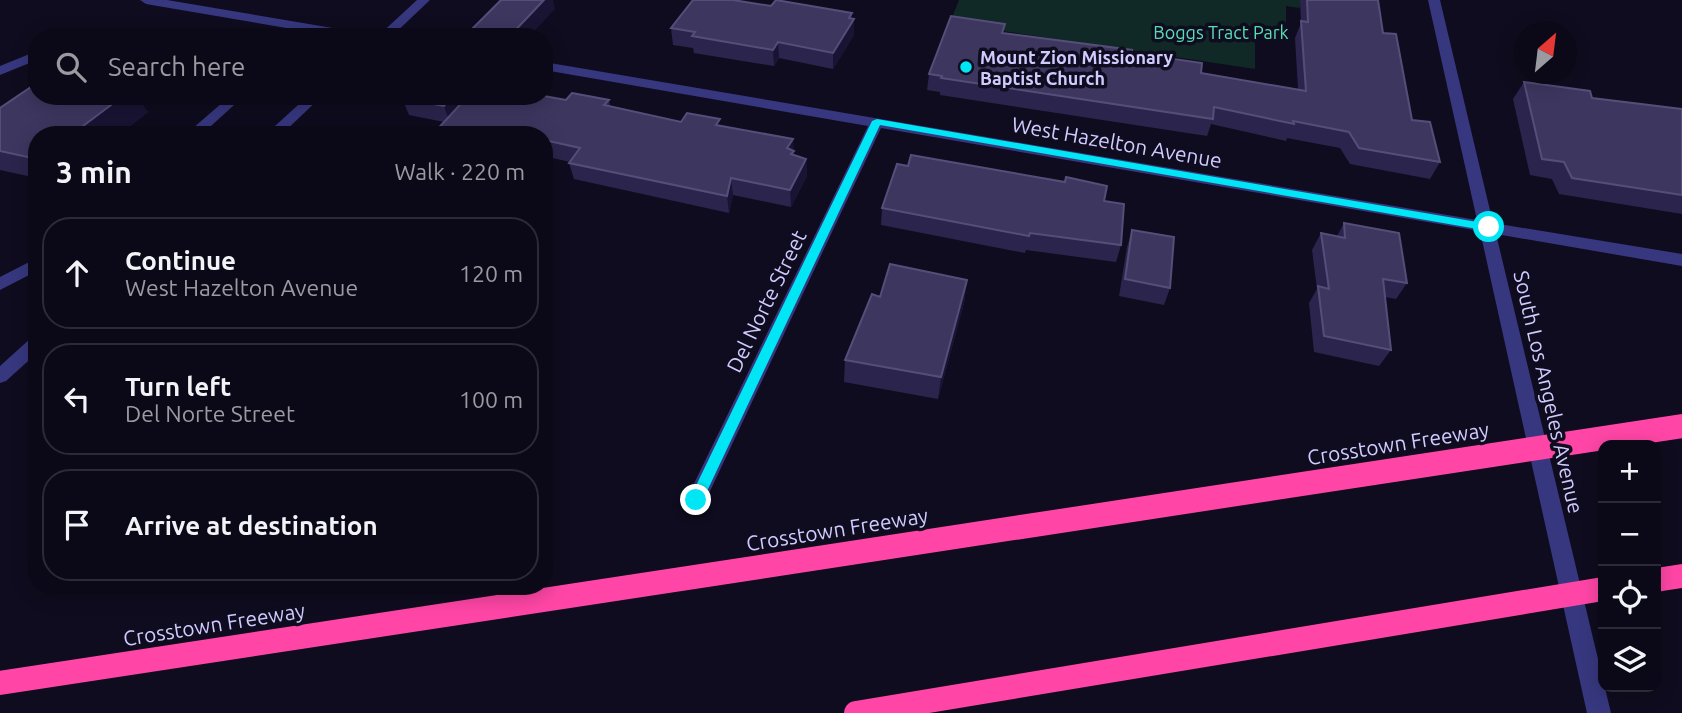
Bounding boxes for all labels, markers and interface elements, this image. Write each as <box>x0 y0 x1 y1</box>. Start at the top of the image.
north arrow <box>1514 21 1577 84</box>
park label: Boggs Tract Park <box>1153 22 1289 42</box>
search box <box>28 28 553 105</box>
place label: Mount Zion Missionary Baptist Church <box>980 47 1174 88</box>
icon: search <box>52 48 90 86</box>
text: Search here <box>108 52 245 81</box>
marker: Mount Zion Missionary Baptist Church <box>958 59 974 75</box>
street label: West Hazelton Avenue <box>1010 112 1224 172</box>
text: 3 min <box>56 155 132 189</box>
text: Walk · 220 m <box>394 159 525 184</box>
route start <box>1473 211 1504 242</box>
street label: Del Norte Street <box>721 226 811 376</box>
text: Continue <box>125 246 236 275</box>
icon: ahead <box>58 254 96 292</box>
text: 120 m <box>459 261 523 286</box>
street label: South Los Angeles Avenue <box>1509 268 1589 516</box>
text: West Hazelton Avenue <box>125 275 358 300</box>
text: Turn left <box>125 372 231 401</box>
icon: left <box>58 380 96 418</box>
text: 100 m <box>459 387 523 412</box>
text: Del Norte Street <box>125 401 295 426</box>
street label: Crosstown Freeway <box>1305 417 1491 469</box>
map controls <box>1598 440 1661 692</box>
button: + <box>1598 440 1661 503</box>
route end <box>680 484 711 515</box>
street label: Crosstown Freeway <box>744 503 930 555</box>
button: − <box>1598 503 1661 566</box>
icon: arrive <box>58 506 96 544</box>
text: Arrive at destination <box>125 511 378 540</box>
button: locate <box>1598 566 1661 629</box>
street label: Crosstown Freeway <box>121 598 307 650</box>
button: layers <box>1598 629 1661 692</box>

